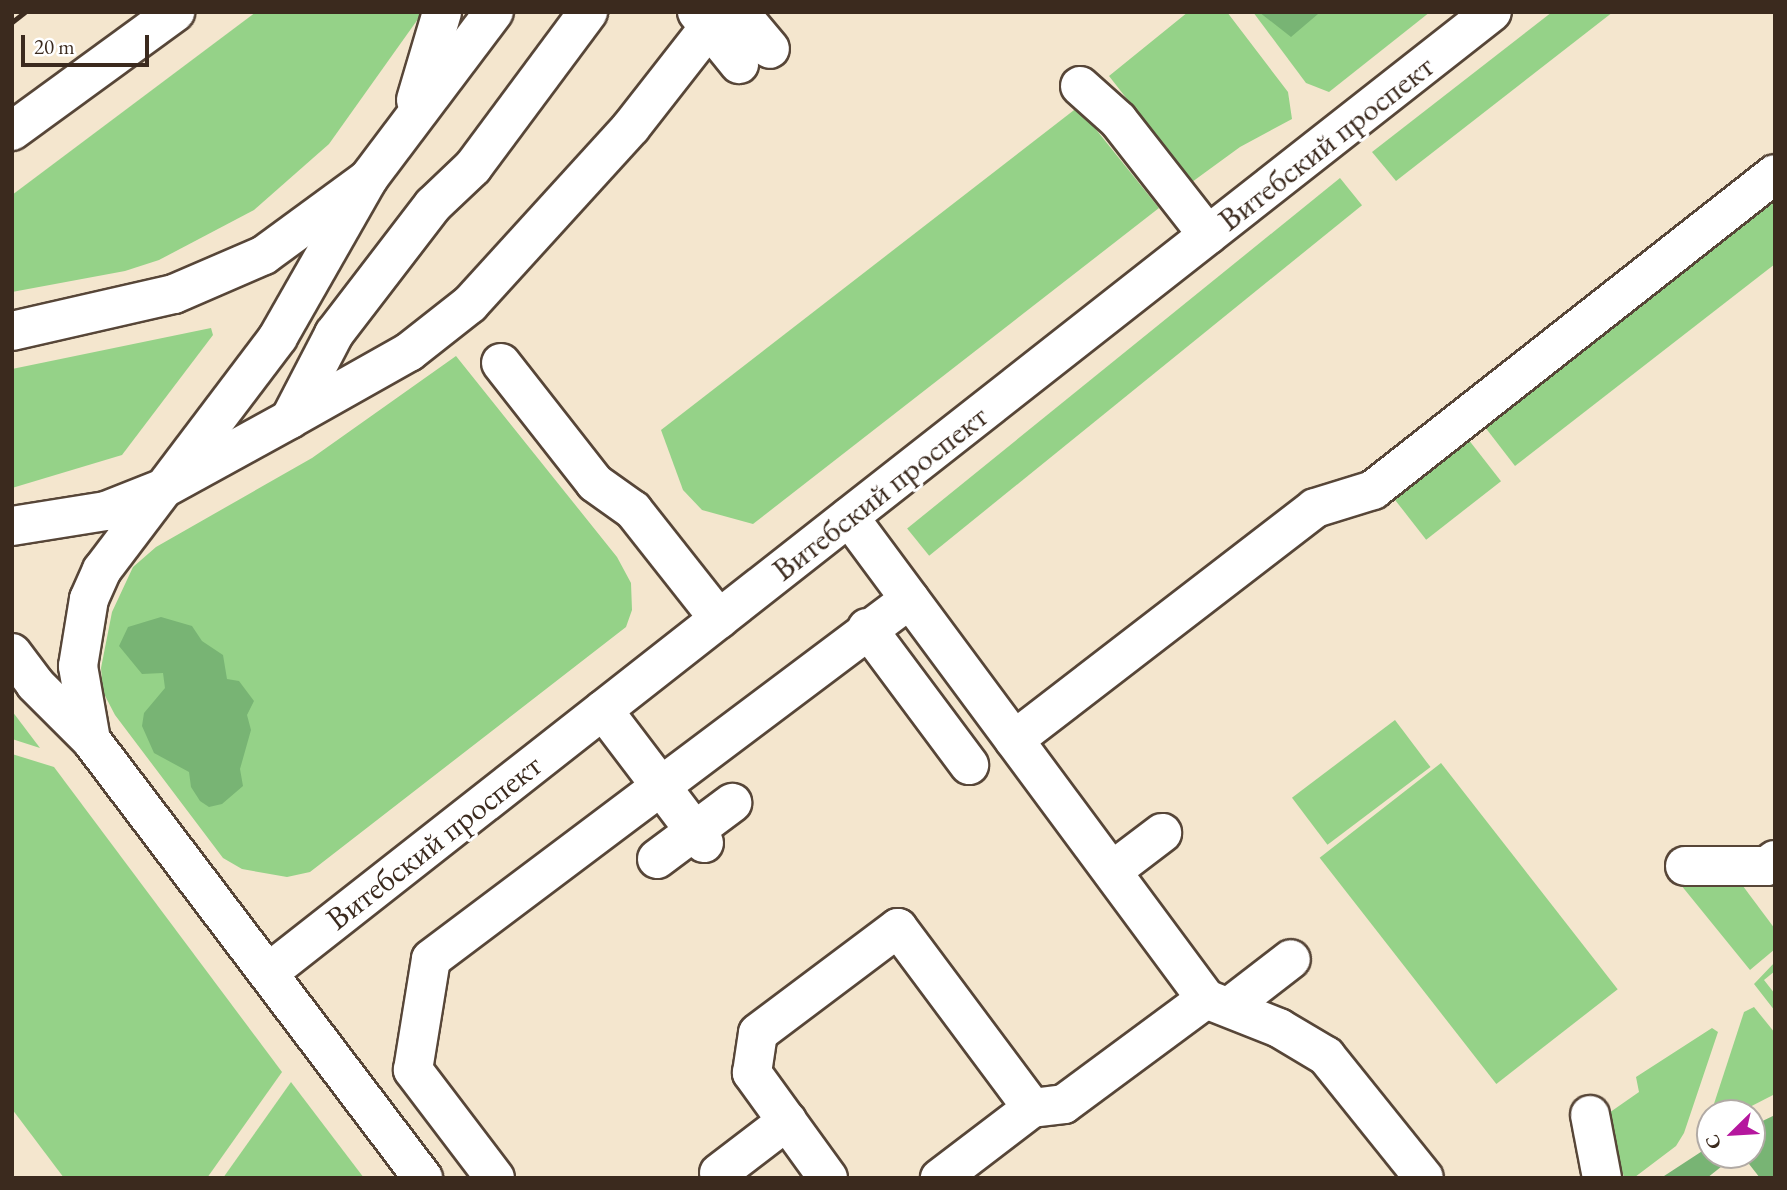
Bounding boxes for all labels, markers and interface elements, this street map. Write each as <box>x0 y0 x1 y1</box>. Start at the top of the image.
scale bar <box>24 21 152 65</box>
text: 20 m <box>34 33 75 60</box>
street label: Витебский проспект <box>1211 47 1441 239</box>
street label: Витебский проспект <box>765 397 995 589</box>
street label: Витебский проспект <box>319 746 549 938</box>
north arrow <box>1696 1099 1766 1169</box>
text: С <box>1699 1131 1727 1153</box>

